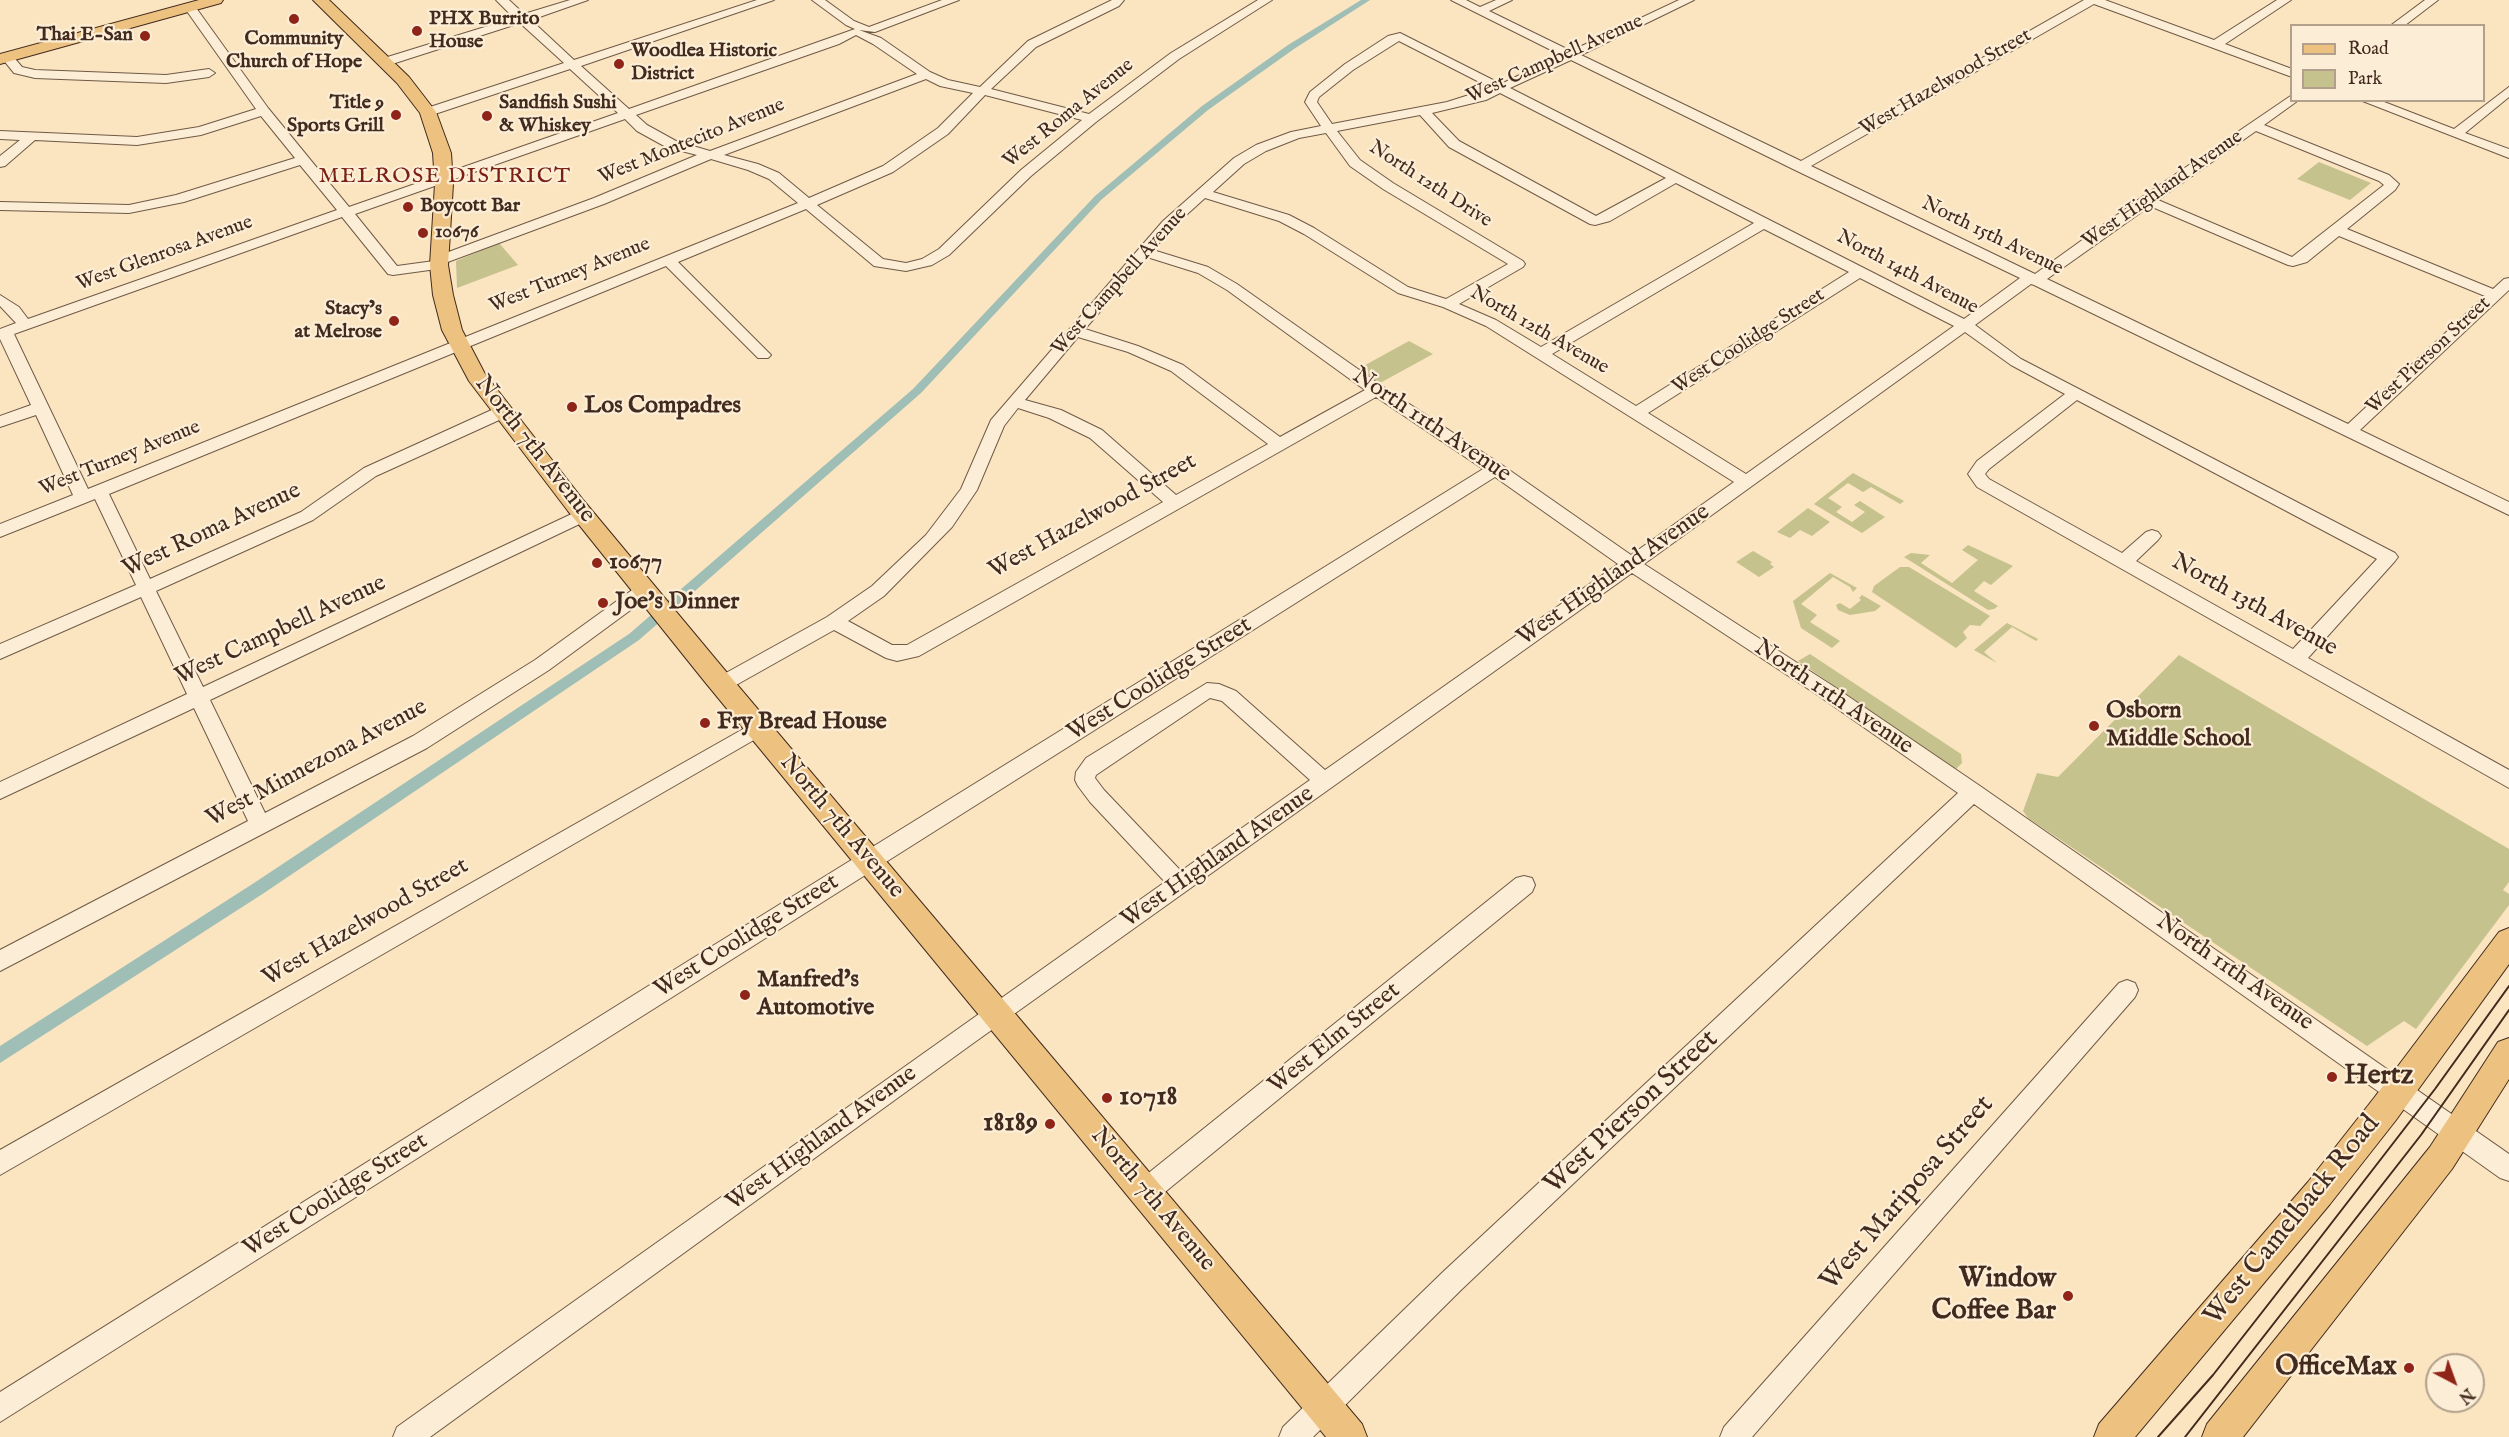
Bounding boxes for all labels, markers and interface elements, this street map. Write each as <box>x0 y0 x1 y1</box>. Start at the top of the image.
place label: PHX Burrito House <box>429 8 539 55</box>
street label: West Campbell Avenue <box>1463 10 1647 110</box>
marker: Community Church of Hope <box>287 12 301 26</box>
place label: Thai E-San <box>37 24 133 48</box>
marker: PHX Burrito House <box>410 24 424 38</box>
street label: West Hazelwood Street <box>1856 24 2036 142</box>
legend <box>2290 24 2485 102</box>
place label: Community Church of Hope <box>226 28 362 75</box>
marker: Thai E-San <box>138 29 152 43</box>
text: Road <box>2348 38 2389 61</box>
place label: Woodlea Historic District <box>631 40 777 87</box>
street label: West Roma Avenue <box>999 54 1139 174</box>
marker: Woodlea Historic District <box>612 57 626 71</box>
text: Park <box>2348 68 2382 91</box>
place label: Title 9 Sports Grill <box>287 92 384 139</box>
place label: Sandfish Sushi & Whiskey <box>499 92 617 139</box>
street label: West Montecito Avenue <box>596 94 788 190</box>
marker: Title 9 Sports Grill <box>389 108 403 122</box>
marker: Sandfish Sushi & Whiskey <box>480 109 494 123</box>
street label: West Highland Avenue <box>2078 126 2248 254</box>
street label: North 12th Drive <box>1364 136 1496 234</box>
district label: MELROSE DISTRICT <box>318 164 572 190</box>
street label: North 15th Avenue <box>1917 192 2067 282</box>
place label: Boycott Bar <box>420 195 520 219</box>
marker: Boycott Bar <box>401 200 415 214</box>
street label: West Campbell Avenue <box>1047 203 1193 361</box>
street label: West Glenrosa Avenue <box>74 211 256 297</box>
place label: 10676 <box>435 221 478 245</box>
marker: 10676 <box>416 226 430 240</box>
street label: North 14th Avenue <box>1832 226 1982 320</box>
street label: West Turney Avenue <box>486 233 654 319</box>
street label: North 12th Avenue <box>1465 281 1613 381</box>
street label: West Coolidge Street <box>1668 284 1830 400</box>
street label: West Pierson Street <box>2362 292 2496 420</box>
place label: Stacy’s at Melrose <box>294 298 382 345</box>
marker: Stacy’s at Melrose <box>387 314 401 328</box>
street label: North 11th Avenue <box>1346 362 1516 490</box>
street label: North 7th Avenue <box>468 371 600 529</box>
place label: Los Compadres <box>584 393 741 421</box>
marker: Los Compadres <box>565 400 579 414</box>
street label: West Turney Avenue <box>36 416 204 502</box>
street label: West Hazelwood Street <box>984 448 1202 586</box>
street label: West Roma Avenue <box>118 477 306 585</box>
street label: West Highland Avenue <box>1512 499 1716 653</box>
street label: North 13th Avenue <box>2166 548 2342 664</box>
place label: 10677 <box>609 549 662 577</box>
marker: 10677 <box>590 556 604 570</box>
street label: West Campbell Avenue <box>171 570 391 692</box>
place label: Joe's Dinner <box>615 589 739 617</box>
marker: Joe's Dinner <box>596 596 610 610</box>
street label: West Coolidge Street <box>1062 612 1258 748</box>
street label: North 11th Avenue <box>1748 634 1918 762</box>
street label: West Minnezona Avenue <box>202 694 432 834</box>
place label: Osborn Middle School <box>2106 698 2251 754</box>
place label: Fry Bread House <box>717 709 887 737</box>
marker: Fry Bread House <box>698 716 712 730</box>
marker: Osborn Middle School <box>2087 719 2101 733</box>
street label: North 7th Avenue <box>772 749 910 905</box>
street label: West Highland Avenue <box>1116 781 1320 935</box>
street label: West Hazelwood Street <box>258 852 474 994</box>
street label: West Coolidge Street <box>649 869 845 1005</box>
street label: North 11th Avenue <box>2150 908 2318 1038</box>
place label: Manfred's Automotive <box>757 967 874 1023</box>
street label: West Elm Street <box>1263 977 1407 1101</box>
marker: Manfred's Automotive <box>738 988 752 1002</box>
street label: West Pierson Street <box>1538 1024 1726 1202</box>
street label: West Highland Avenue <box>721 1060 923 1218</box>
place label: Hertz <box>2344 1060 2413 1094</box>
marker: Hertz <box>2325 1070 2339 1084</box>
place label: 10718 <box>1119 1081 1178 1115</box>
street label: West Mariposa Street <box>1814 1089 2002 1299</box>
marker: 10718 <box>1100 1091 1114 1105</box>
place label: 18189 <box>983 1107 1038 1141</box>
street label: West Camelback Road <box>2198 1109 2388 1333</box>
marker: 18189 <box>1043 1117 1057 1131</box>
street label: North 7th Avenue <box>1083 1122 1221 1278</box>
street label: West Coolidge Street <box>238 1128 434 1264</box>
place label: Window Coffee Bar <box>1932 1263 2056 1329</box>
marker: Window Coffee Bar <box>2061 1289 2075 1303</box>
place label: OfficeMax <box>2275 1351 2397 1385</box>
north arrow <box>2425 1353 2485 1413</box>
marker: OfficeMax <box>2402 1361 2416 1375</box>
text: N <box>2454 1383 2477 1407</box>

